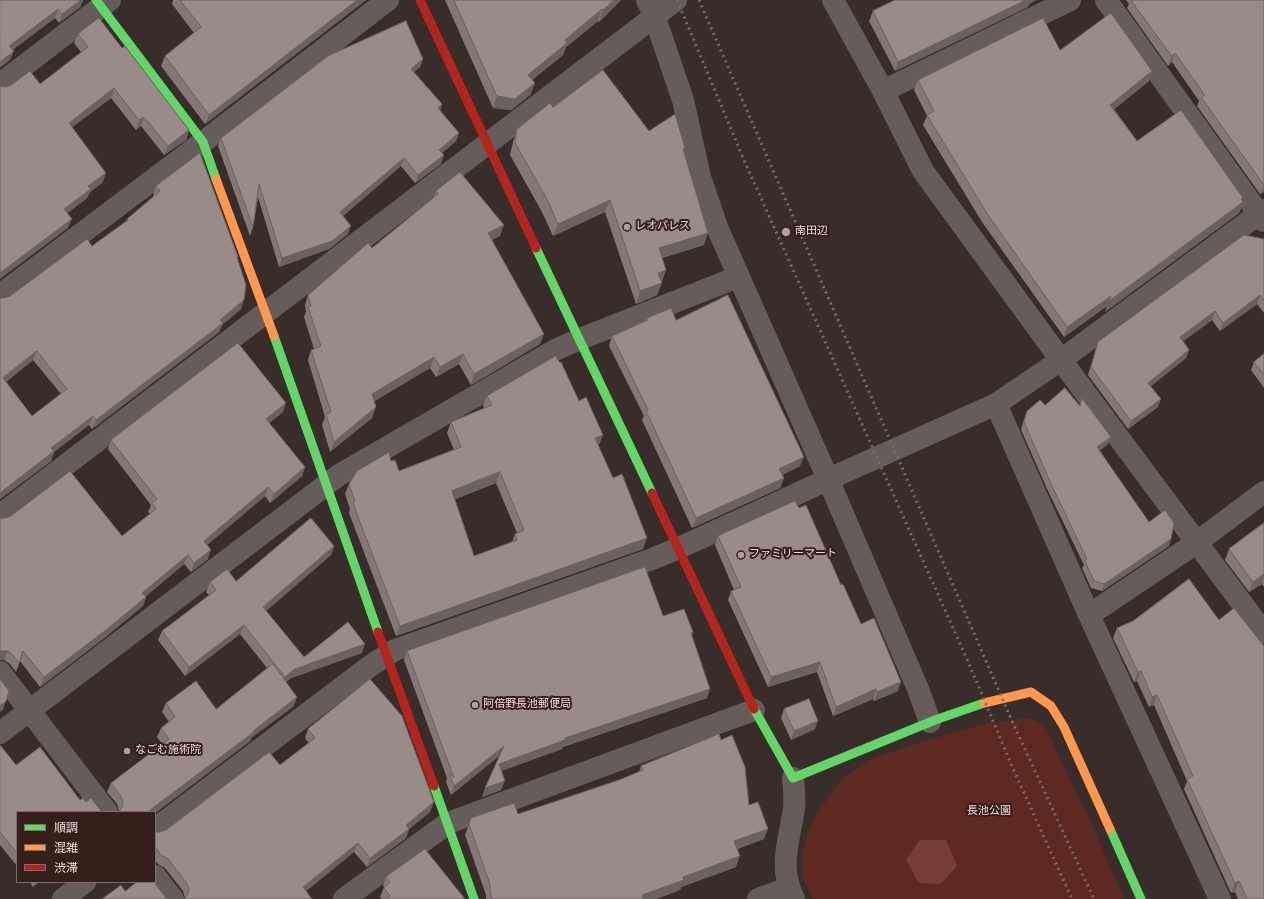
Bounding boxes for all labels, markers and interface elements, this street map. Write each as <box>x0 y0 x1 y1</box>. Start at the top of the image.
place label: レオパレス <box>635 220 690 234</box>
marker: レオパレス <box>622 222 632 232</box>
place label: 南田辺 <box>795 225 828 239</box>
marker: 南田辺 <box>780 226 792 238</box>
place label: ファミリーマート <box>749 548 837 562</box>
marker: ファミリーマート <box>736 550 746 560</box>
place label: 阿倍野長池郵便局 <box>483 698 571 712</box>
marker: 阿倍野長池郵便局 <box>470 700 480 710</box>
place label: なごむ施術院 <box>135 744 201 758</box>
marker: なごむ施術院 <box>122 746 132 756</box>
park label: 長池公園 <box>967 805 1011 819</box>
legend <box>16 811 156 883</box>
text: 順調 <box>54 820 78 837</box>
text: 混雑 <box>54 840 78 857</box>
text: 渋滞 <box>54 860 78 877</box>

